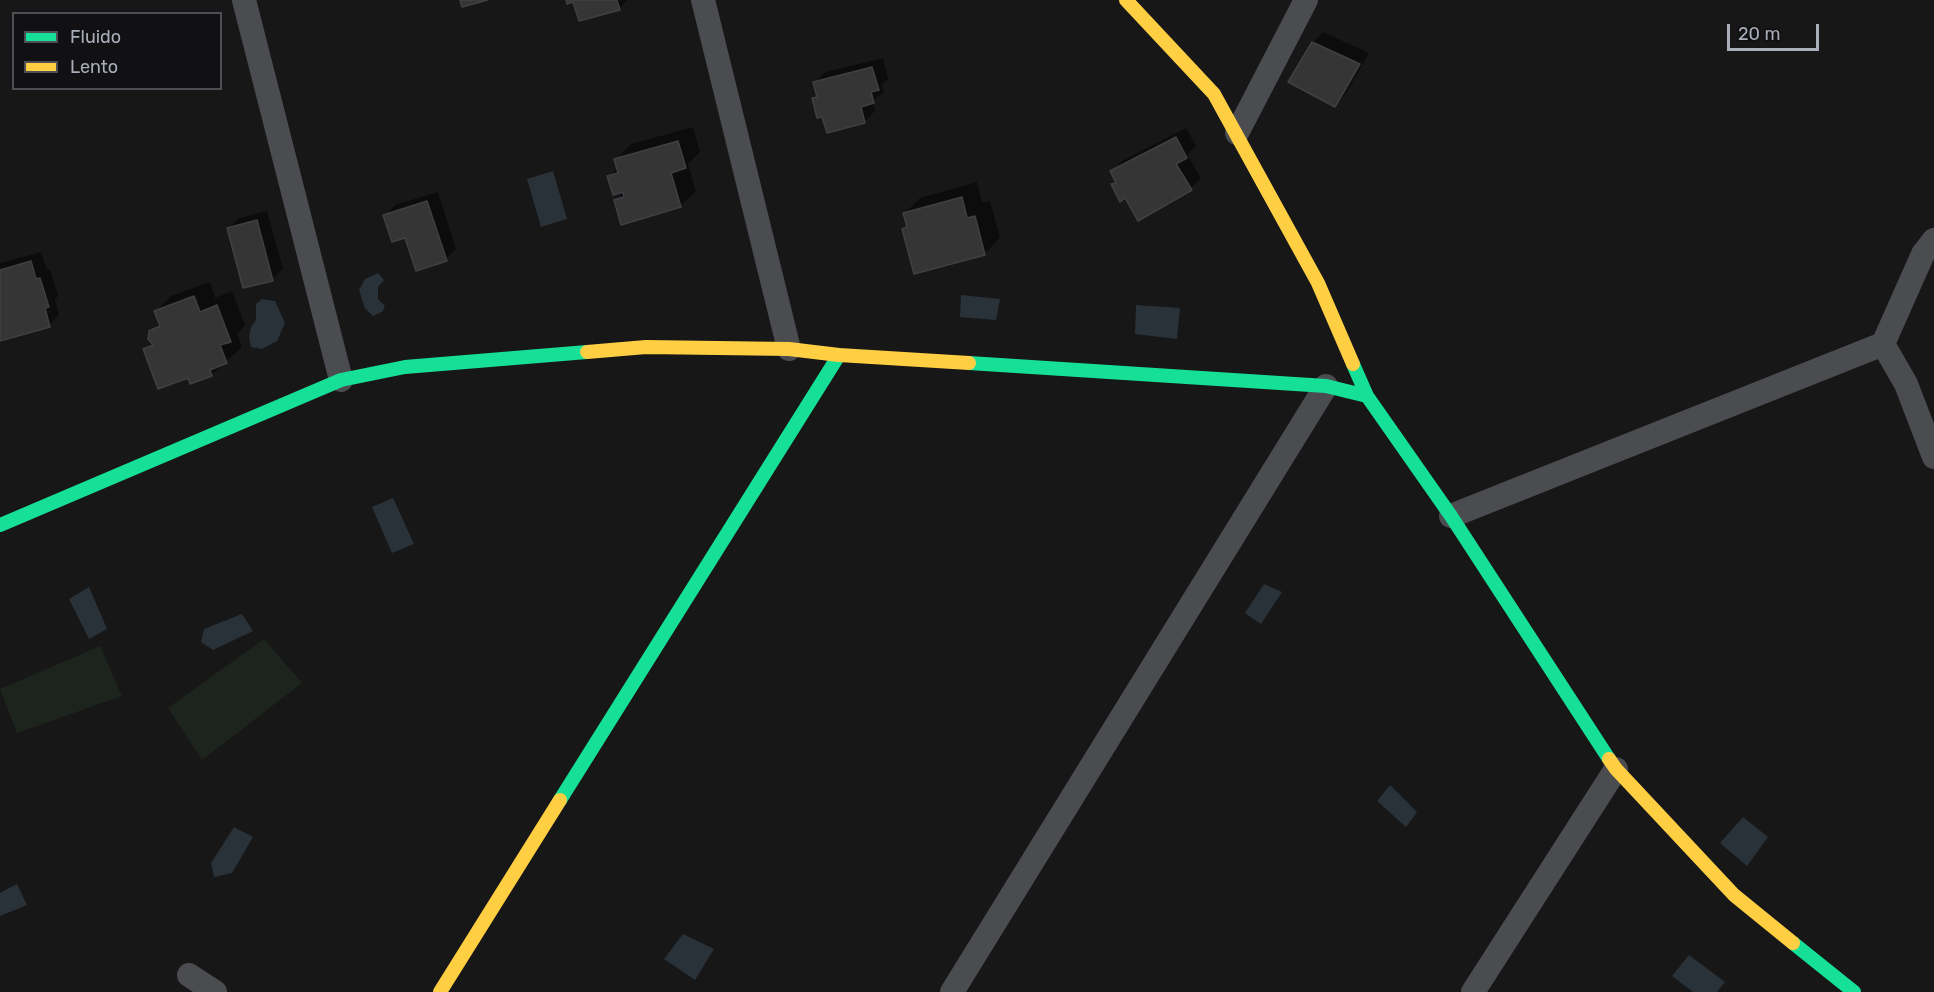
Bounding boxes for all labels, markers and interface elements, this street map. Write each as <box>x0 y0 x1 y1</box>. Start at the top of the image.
legend <box>12 12 222 90</box>
scale bar <box>1730 12 1822 50</box>
text: 20 m <box>1738 23 1780 45</box>
text: Fluido <box>70 26 121 48</box>
text: Lento <box>70 56 118 78</box>

